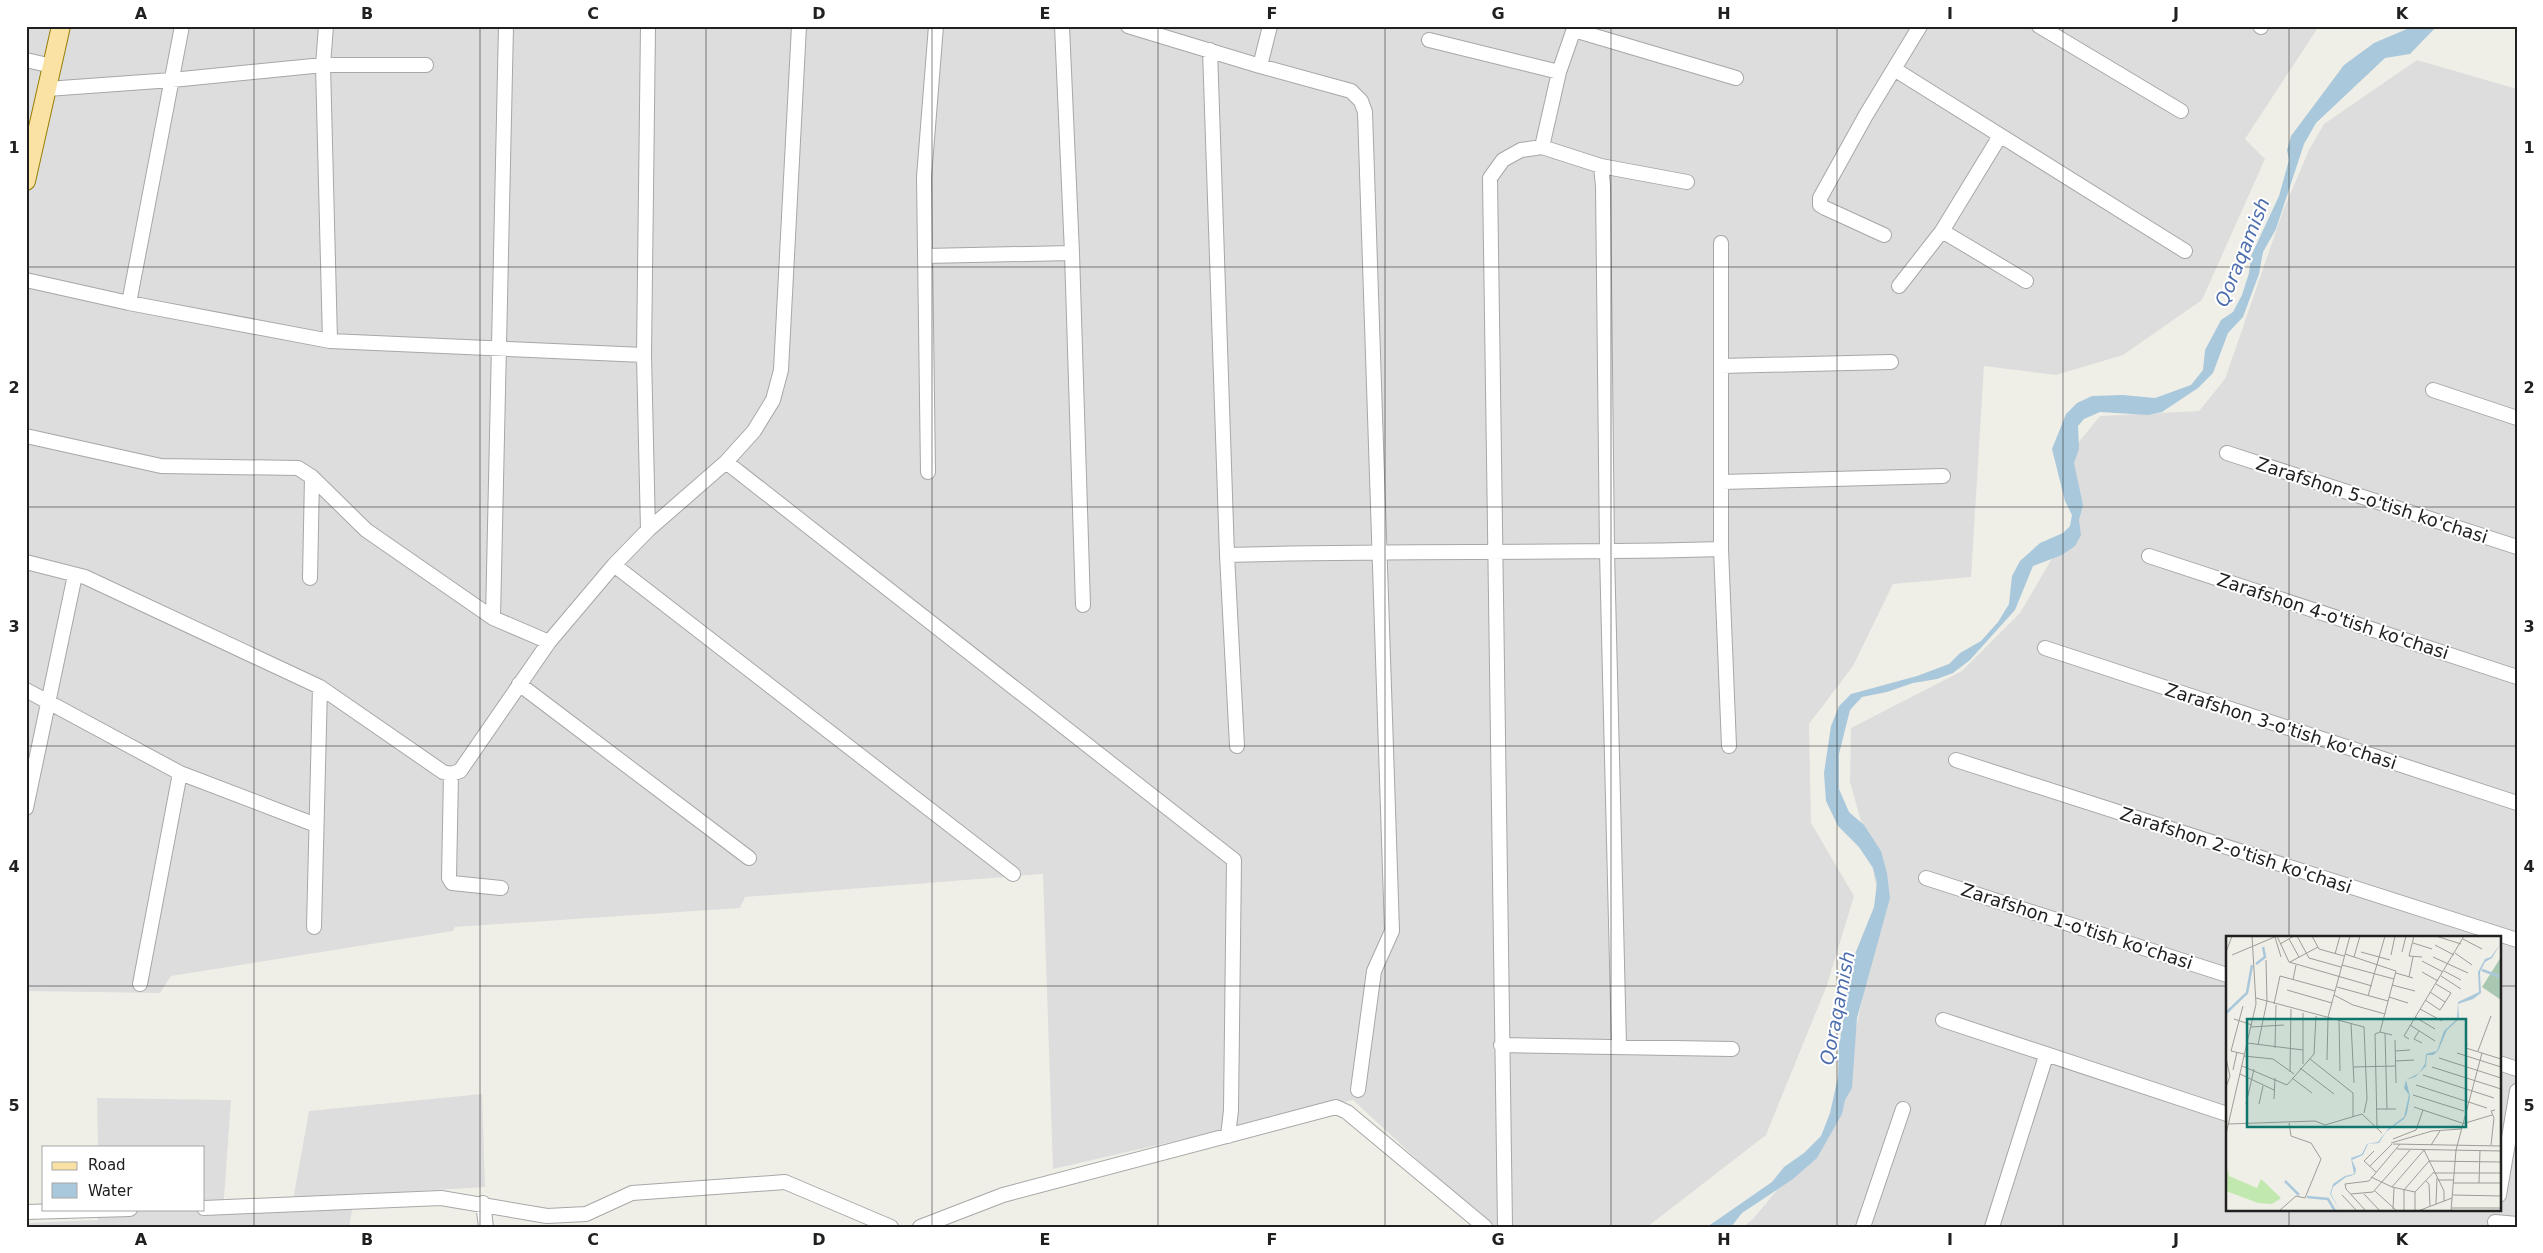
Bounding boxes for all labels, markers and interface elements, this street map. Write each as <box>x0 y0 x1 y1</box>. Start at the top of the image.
text: A <box>135 4 148 23</box>
text: B <box>361 4 373 23</box>
text: C <box>587 4 599 23</box>
text: D <box>812 4 826 23</box>
text: E <box>1040 4 1050 23</box>
text: F <box>1267 4 1277 23</box>
text: G <box>1491 4 1505 23</box>
text: H <box>1717 4 1731 23</box>
text: I <box>1947 4 1953 23</box>
text: J <box>2172 4 2179 23</box>
text: K <box>2396 4 2409 23</box>
text: 1 <box>8 138 20 157</box>
text: 1 <box>2523 138 2535 157</box>
water label: Qoraqamish <box>2210 194 2274 310</box>
text: 2 <box>8 378 20 397</box>
text: 2 <box>2523 378 2535 397</box>
street label: Zarafshon 5-o'tish ko'chasi <box>2254 453 2490 547</box>
street label: Zarafshon 4-o'tish ko'chasi <box>2215 569 2451 663</box>
text: 3 <box>8 617 20 636</box>
text: 3 <box>2523 617 2535 636</box>
street label: Zarafshon 3-o'tish ko'chasi <box>2163 679 2399 773</box>
street label: Zarafshon 2-o'tish ko'chasi <box>2118 803 2354 897</box>
text: 4 <box>8 857 20 876</box>
text: 4 <box>2523 857 2535 876</box>
street label: Zarafshon 1-o'tish ko'chasi <box>1959 879 2195 973</box>
inset map <box>2226 936 2500 1210</box>
water label: Qoraqamish <box>1815 949 1859 1067</box>
text: 5 <box>8 1096 20 1115</box>
text: 5 <box>2523 1096 2535 1115</box>
legend <box>42 1146 205 1210</box>
text: Road <box>88 1156 126 1174</box>
text: Water <box>88 1182 133 1200</box>
text: A <box>135 1230 148 1249</box>
text: B <box>361 1230 373 1249</box>
text: C <box>587 1230 599 1249</box>
text: D <box>812 1230 826 1249</box>
text: E <box>1040 1230 1050 1249</box>
text: F <box>1267 1230 1277 1249</box>
text: G <box>1491 1230 1505 1249</box>
text: H <box>1717 1230 1731 1249</box>
text: I <box>1947 1230 1953 1249</box>
text: J <box>2172 1230 2179 1249</box>
text: K <box>2396 1230 2409 1249</box>

